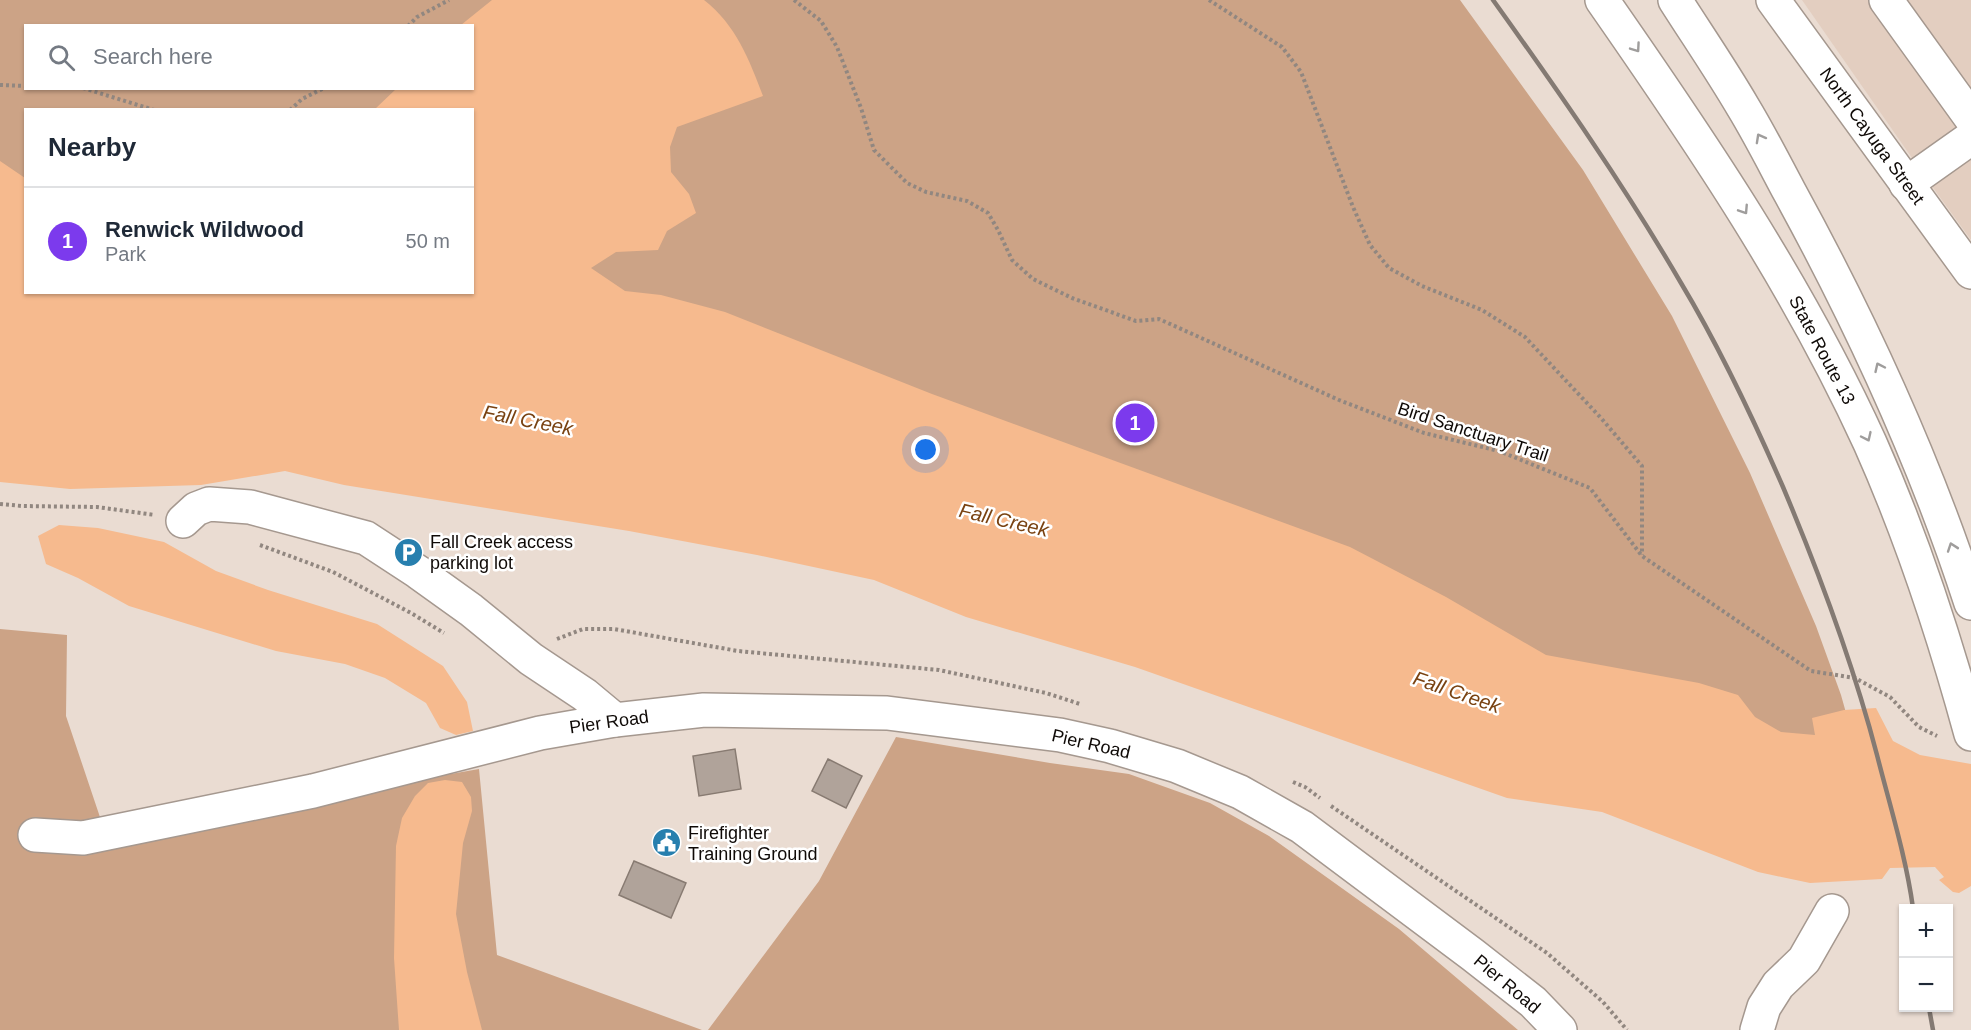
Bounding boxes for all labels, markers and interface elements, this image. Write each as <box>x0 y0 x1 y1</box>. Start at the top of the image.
search box <box>24 24 474 90</box>
icon: search <box>45 41 78 74</box>
one-way arrow <box>1629 41 1640 52</box>
text: Search here <box>93 44 213 69</box>
street label: North Cayuga Street <box>1816 64 1928 208</box>
text: Nearby <box>48 132 136 162</box>
one-way arrow <box>1756 134 1767 144</box>
one-way arrow <box>1736 204 1748 214</box>
text: Renwick Wildwood <box>105 217 304 242</box>
text: 1 <box>62 230 73 252</box>
text: 50 m <box>406 230 450 252</box>
text: Park <box>105 243 146 265</box>
street label: State Route 13 <box>1785 292 1859 408</box>
one-way arrow <box>1874 362 1886 373</box>
street label: Bird Sanctuary Trail <box>1395 398 1551 466</box>
pin: 1 <box>1116 400 1154 446</box>
water label: Fall Creek <box>481 401 576 440</box>
one-way arrow <box>1859 430 1871 441</box>
your location <box>911 435 940 464</box>
water label: Fall Creek <box>957 499 1052 541</box>
place label: Fall Creek access parking lot <box>430 532 573 573</box>
parking icon: Fall Creek access parking lot <box>393 536 425 568</box>
one-way arrow <box>1947 542 1960 553</box>
water label: Fall Creek <box>1410 667 1505 718</box>
street label: Pier Road <box>568 707 650 737</box>
street label: Pier Road <box>1050 725 1132 763</box>
place label: Firefighter Training Ground <box>688 823 817 864</box>
public building icon: Firefighter Training Ground <box>651 827 683 859</box>
map controls <box>1899 904 1953 1012</box>
button: + <box>1899 904 1953 958</box>
street label: Pier Road <box>1470 951 1544 1017</box>
button: − <box>1899 958 1953 1012</box>

